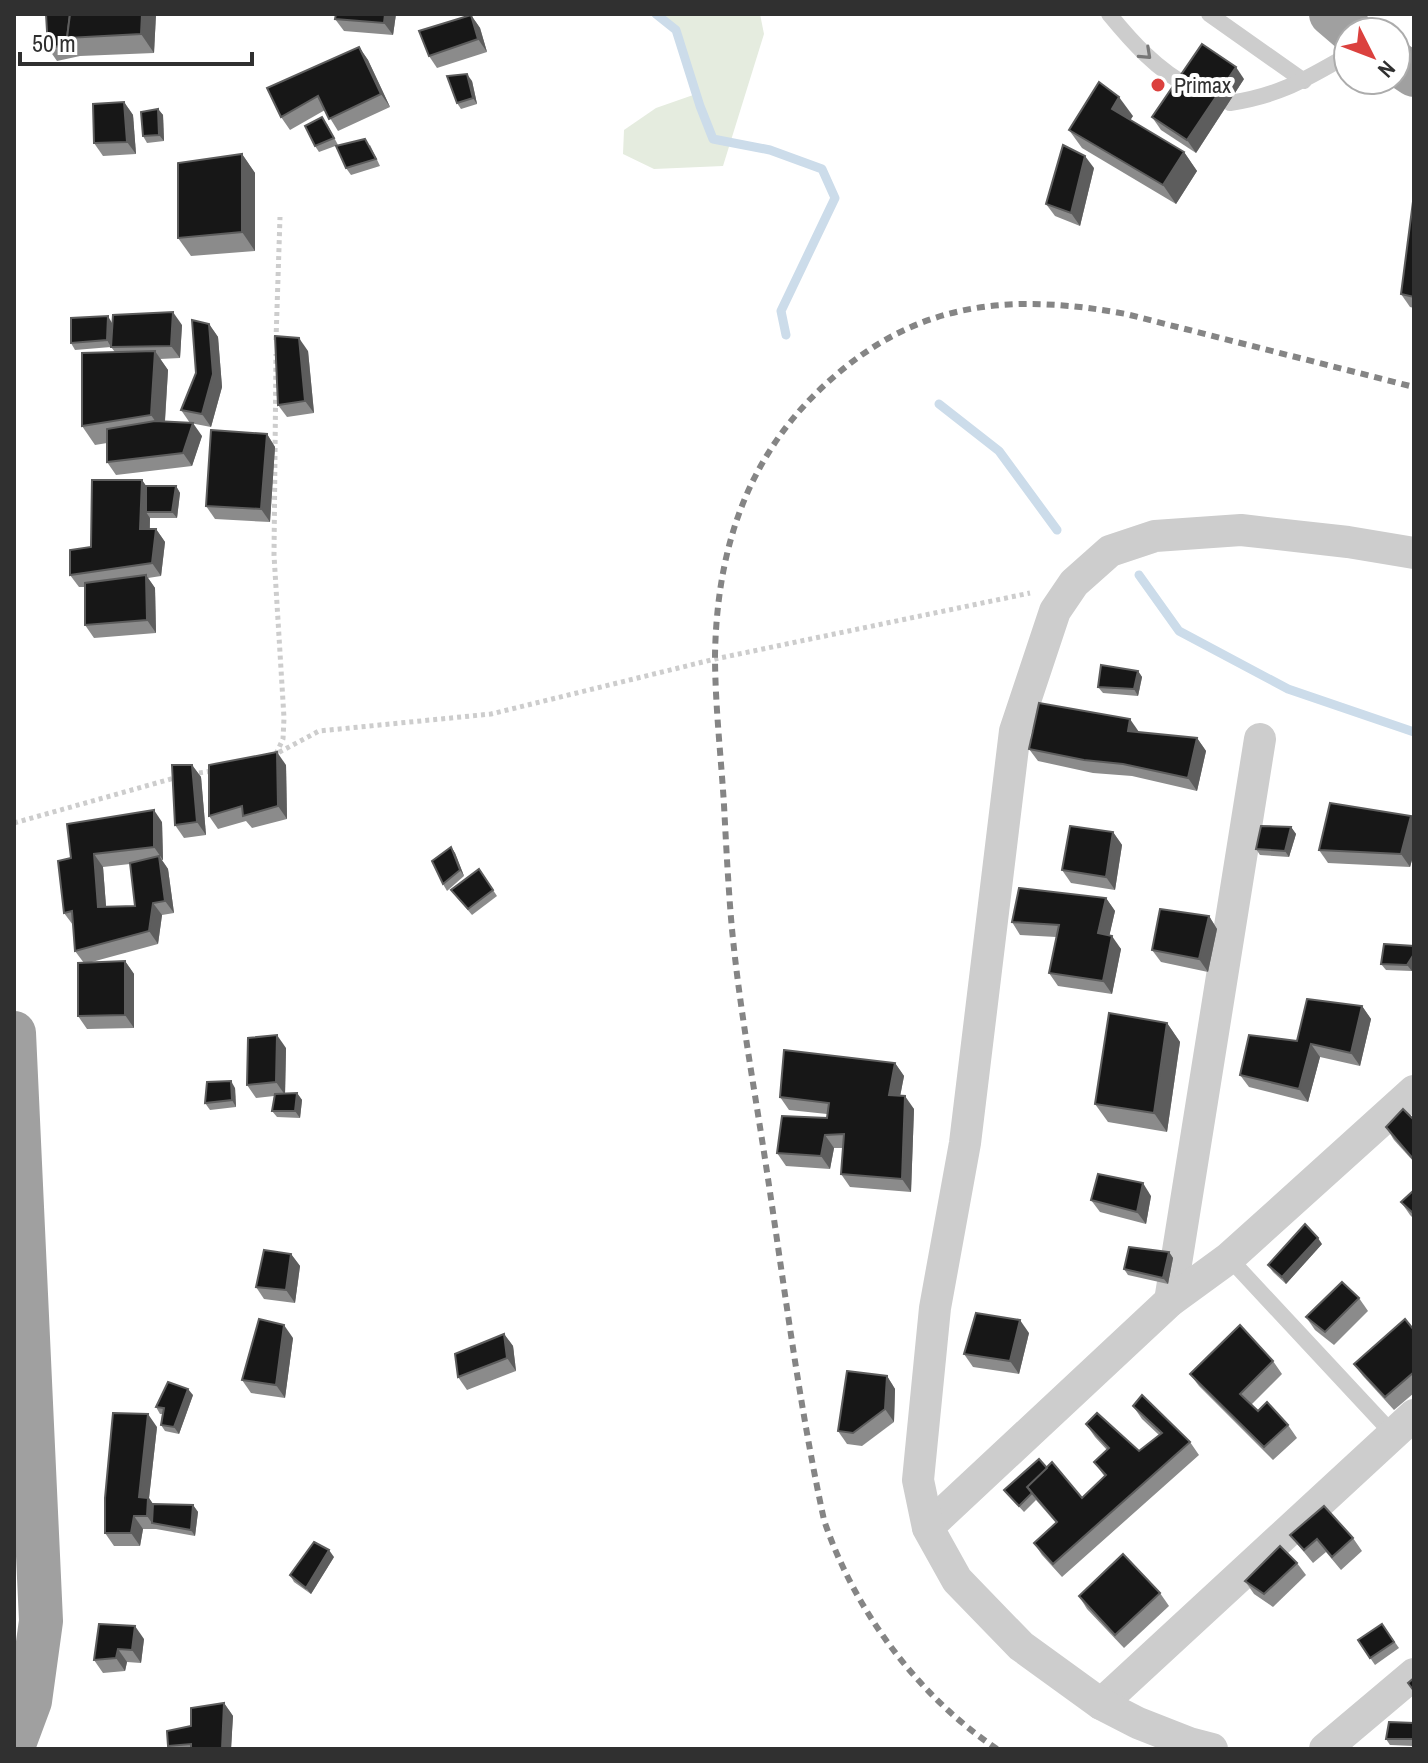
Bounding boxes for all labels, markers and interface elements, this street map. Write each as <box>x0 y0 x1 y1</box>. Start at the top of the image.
scale bar <box>20 16 252 66</box>
north arrow <box>1332 16 1412 96</box>
text: 50 m <box>32 27 76 59</box>
one-way arrow <box>1137 45 1151 60</box>
text: N <box>1371 55 1402 84</box>
place label: Primax <box>1174 70 1231 100</box>
marker: Primax <box>1149 76 1167 94</box>

